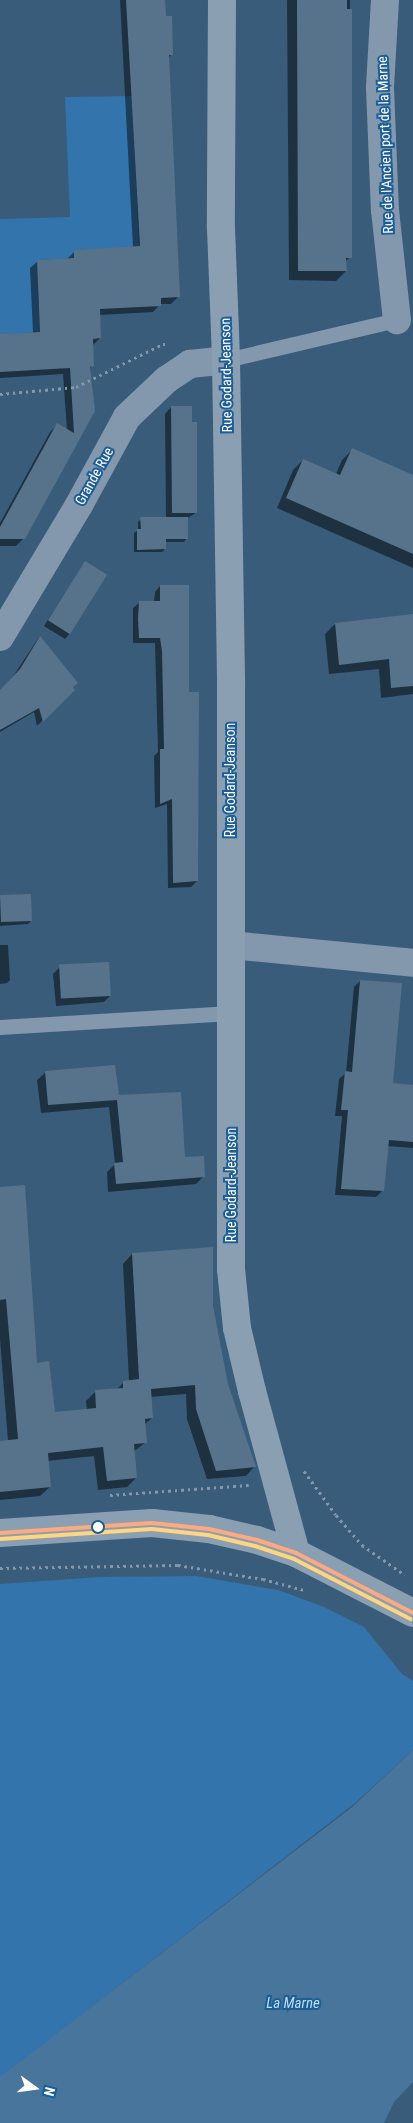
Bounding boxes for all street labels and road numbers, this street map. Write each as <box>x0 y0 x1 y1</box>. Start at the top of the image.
street label: Rue de l'Ancien port de la Marne <box>374 56 396 234</box>
street label: Rue Godard-Jeanson <box>217 318 235 432</box>
street label: Grande Rue <box>71 444 117 508</box>
street label: Rue Godard-Jeanson <box>222 723 238 837</box>
street label: Rue Godard-Jeanson <box>223 1128 239 1242</box>

